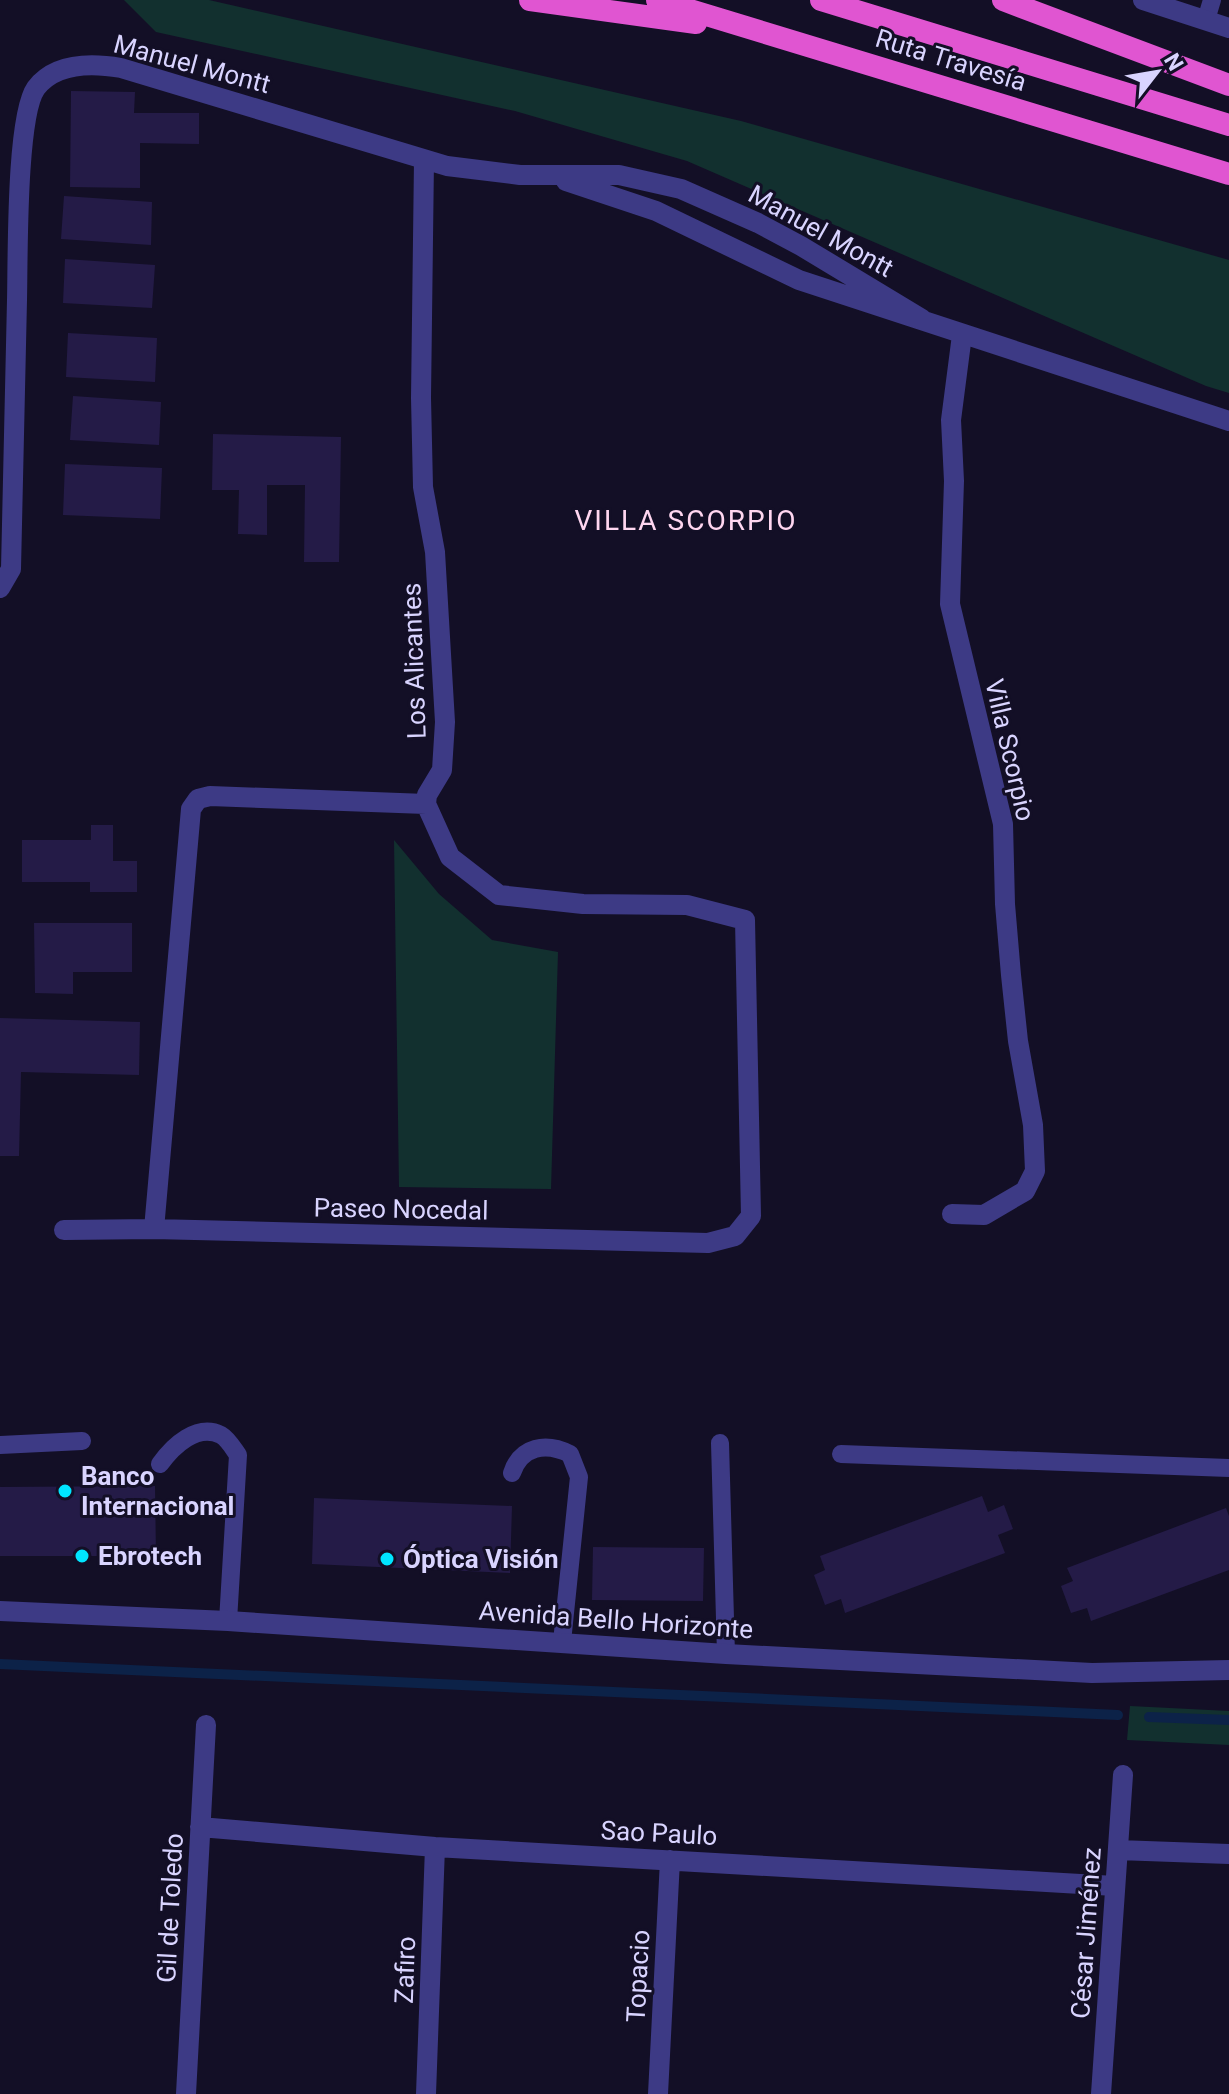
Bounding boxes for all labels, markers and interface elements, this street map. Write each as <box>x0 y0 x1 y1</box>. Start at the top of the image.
street label: Ruta Travesía <box>872 23 1030 97</box>
street label: Manuel Montt <box>110 29 274 99</box>
north arrow <box>1117 32 1197 112</box>
text: N <box>1159 49 1188 75</box>
street label: Manuel Montt <box>743 179 899 283</box>
district label: VILLA SCORPIO <box>575 504 797 537</box>
street label: Los Alicantes <box>396 582 432 740</box>
street label: Villa Scorpio <box>979 676 1041 824</box>
street label: Paseo Nocedal <box>313 1192 489 1226</box>
place label: Banco Internacional <box>81 1461 235 1521</box>
marker: Banco Internacional <box>56 1482 74 1500</box>
place label: Ebrotech <box>98 1541 202 1571</box>
place label: Óptica Visión <box>403 1544 559 1574</box>
marker: Ebrotech <box>73 1547 91 1565</box>
marker: Óptica Visión <box>378 1550 396 1568</box>
street label: Avenida Bello Horizonte <box>478 1595 754 1645</box>
street label: Sao Paulo <box>600 1815 718 1851</box>
street label: Gil de Toledo <box>151 1832 189 1984</box>
street label: César Jiménez <box>1065 1846 1107 2020</box>
street label: Topacio <box>621 1929 655 2023</box>
street label: Zafiro <box>389 1936 421 2004</box>

